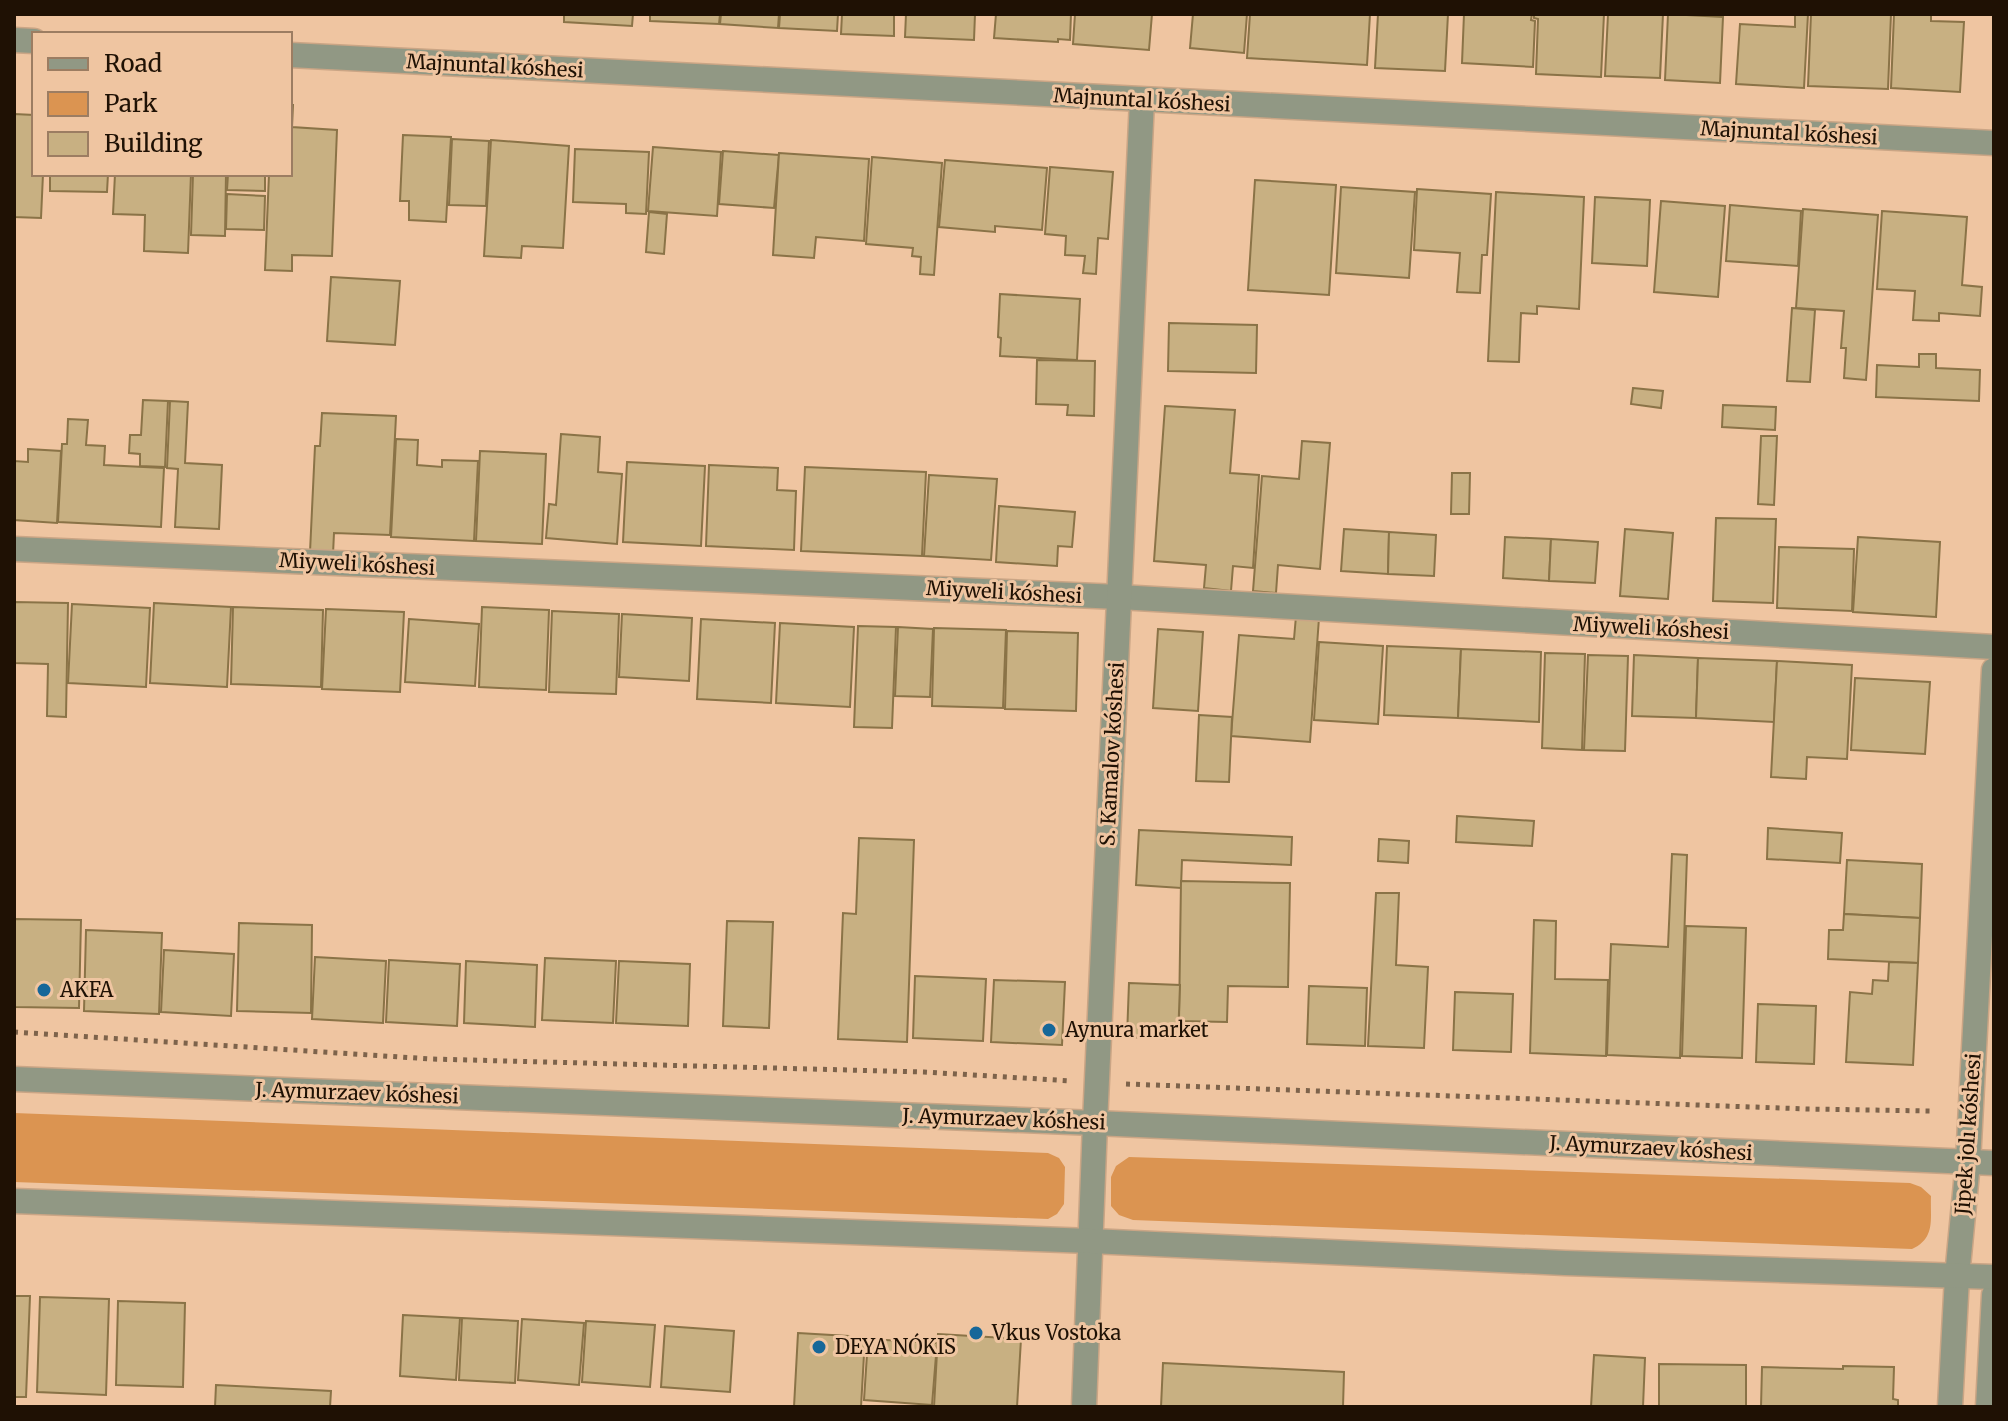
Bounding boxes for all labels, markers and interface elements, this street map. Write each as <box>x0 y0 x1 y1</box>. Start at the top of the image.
legend <box>32 32 292 176</box>
text: Road <box>104 48 162 79</box>
street label: Majnuntal kóshesi <box>406 48 584 83</box>
street label: Majnuntal kóshesi <box>1053 82 1231 117</box>
text: Park <box>104 88 158 119</box>
street label: Majnuntal kóshesi <box>1700 115 1878 150</box>
text: Building <box>104 128 203 159</box>
street label: Miyweli kóshesi <box>278 547 436 580</box>
street label: Miyweli kóshesi <box>925 575 1083 608</box>
street label: Miyweli kóshesi <box>1572 611 1730 644</box>
street label: S. Kamalov kóshesi <box>1094 661 1129 847</box>
place label: AKFA <box>59 977 114 1002</box>
marker: AKFA <box>35 981 53 999</box>
place label: Aynura market <box>1064 1017 1209 1042</box>
marker: Aynura market <box>1040 1021 1058 1039</box>
street label: Jipek jolı kóshesi <box>1949 1052 1986 1217</box>
street label: J. Aymurzaev kóshesi <box>254 1076 459 1109</box>
street label: J. Aymurzaev kóshesi <box>901 1102 1106 1135</box>
street label: J. Aymurzaev kóshesi <box>1548 1130 1753 1165</box>
place label: Vkus Vostoka <box>991 1320 1121 1345</box>
marker: Vkus Vostoka <box>967 1324 985 1342</box>
place label: DEYA NÓKIS <box>835 1333 956 1359</box>
marker: DEYA NÓKIS <box>810 1338 828 1356</box>

